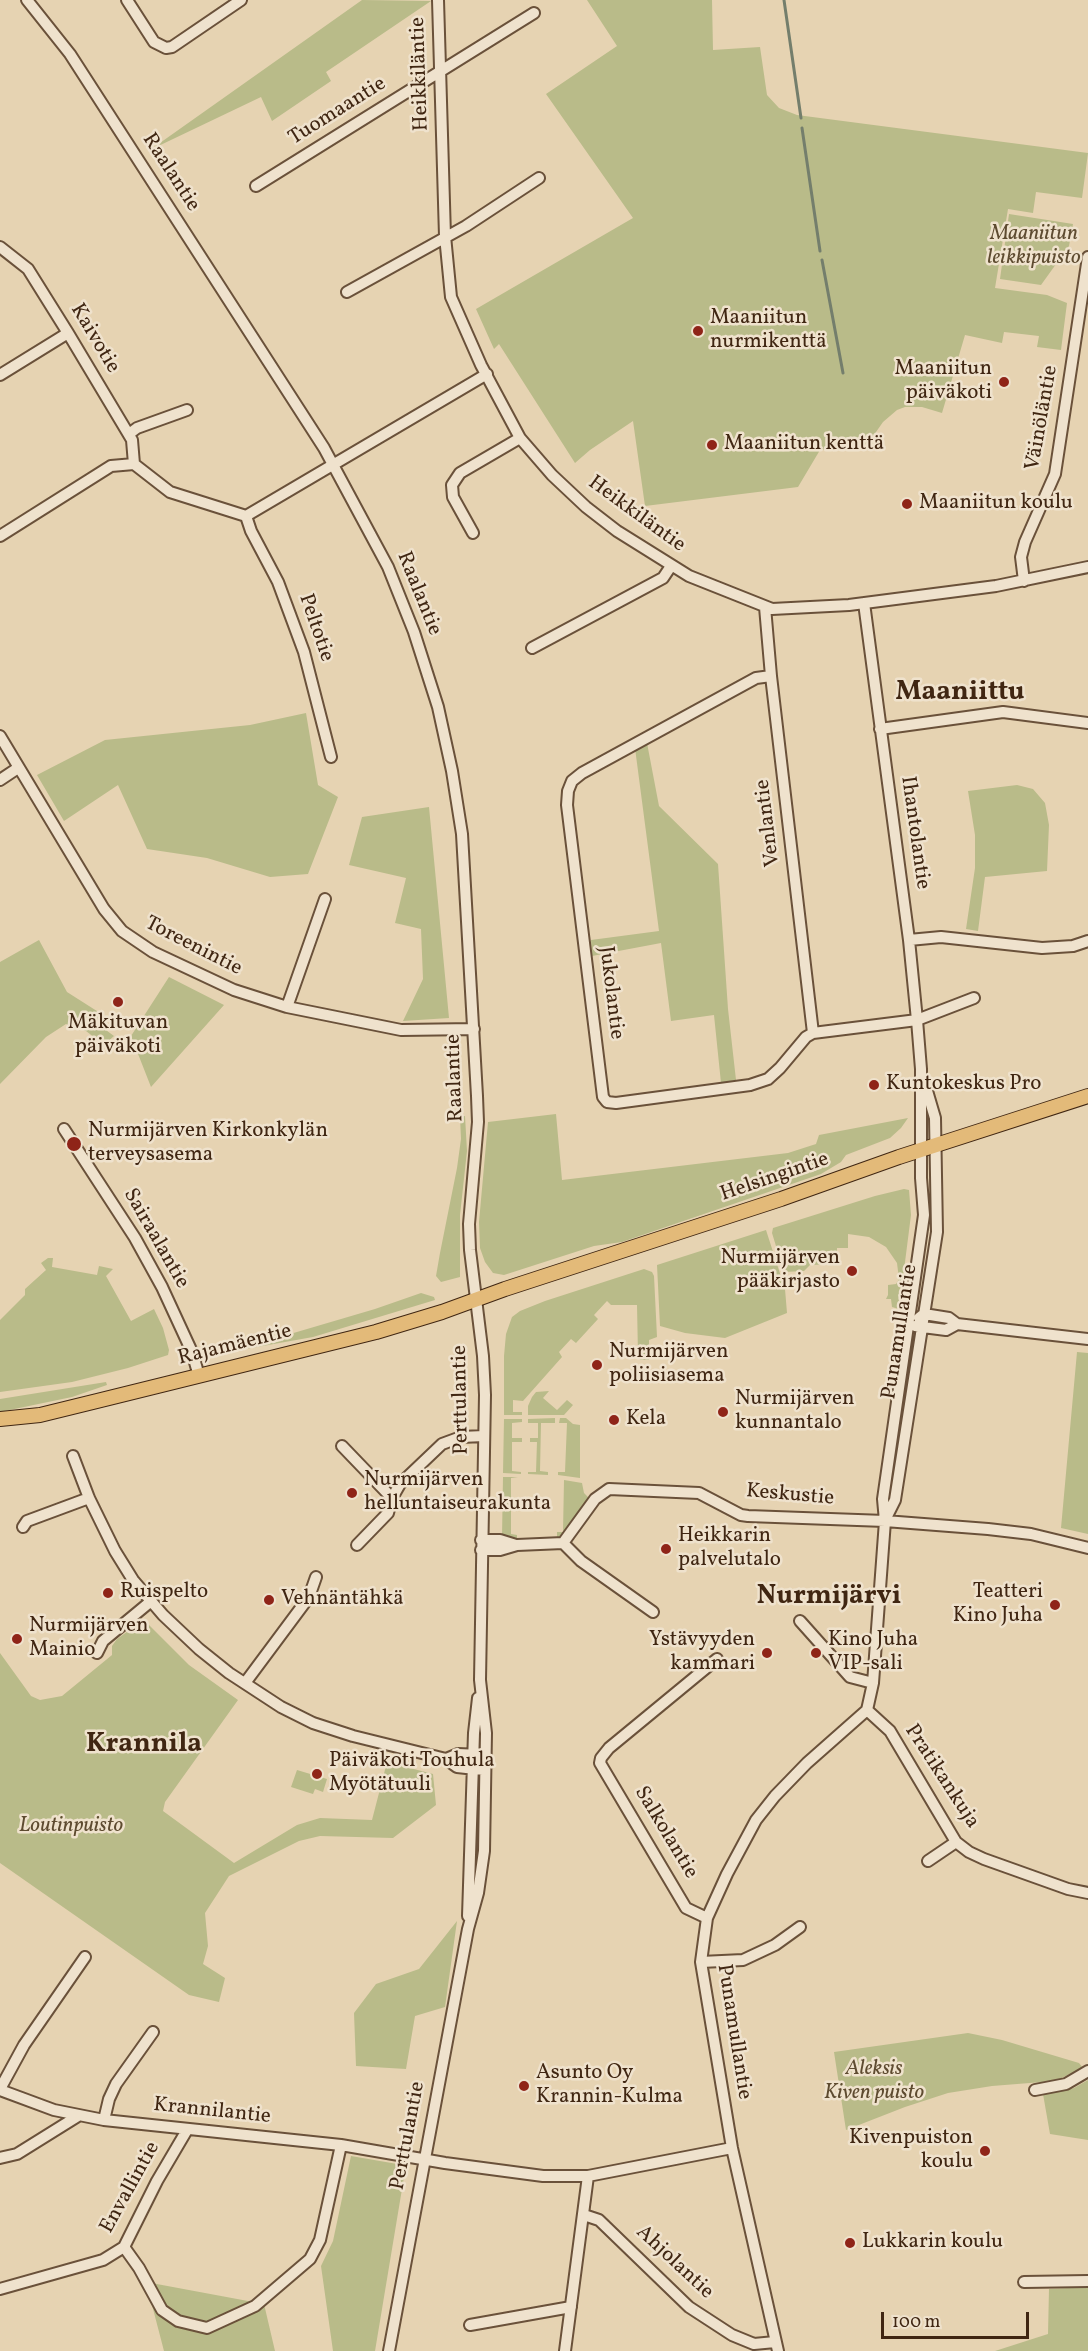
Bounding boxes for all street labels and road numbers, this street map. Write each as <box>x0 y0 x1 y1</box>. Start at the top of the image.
street label: Heikkiläntie <box>406 16 436 132</box>
street label: Tuomaantie <box>285 72 391 152</box>
street label: Raalantie <box>135 129 205 217</box>
street label: Kaivotie <box>63 300 125 378</box>
street label: Väinöläntie <box>1021 364 1065 472</box>
street label: Heikkiläntie <box>582 471 690 559</box>
street label: Raalantie <box>390 548 446 640</box>
street label: Peltotie <box>292 591 338 665</box>
street label: Ihantolantie <box>894 775 934 891</box>
street label: Venlantie <box>751 778 787 868</box>
street label: Toreenintie <box>140 912 246 982</box>
street label: Jukolantie <box>592 945 628 1041</box>
street label: Raalantie <box>442 1033 470 1123</box>
street label: Helsingintie <box>717 1148 833 1208</box>
street label: Sairaalantie <box>116 1185 194 1293</box>
street label: Punamullantie <box>878 1263 924 1401</box>
street label: Rajamäentie <box>175 1320 295 1372</box>
street label: Perttulantie <box>448 1345 476 1455</box>
street label: Keskustie <box>745 1480 835 1512</box>
street label: Pratikankuja <box>898 1720 984 1834</box>
street label: Salkolantie <box>628 1782 702 1884</box>
street label: Punamullantie <box>710 1963 756 2101</box>
street label: Perttulantie <box>386 2080 432 2192</box>
street label: Krannilantie <box>152 2093 272 2131</box>
street label: Envallintie <box>96 2138 166 2238</box>
street label: Ahjolantie <box>630 2221 718 2305</box>

